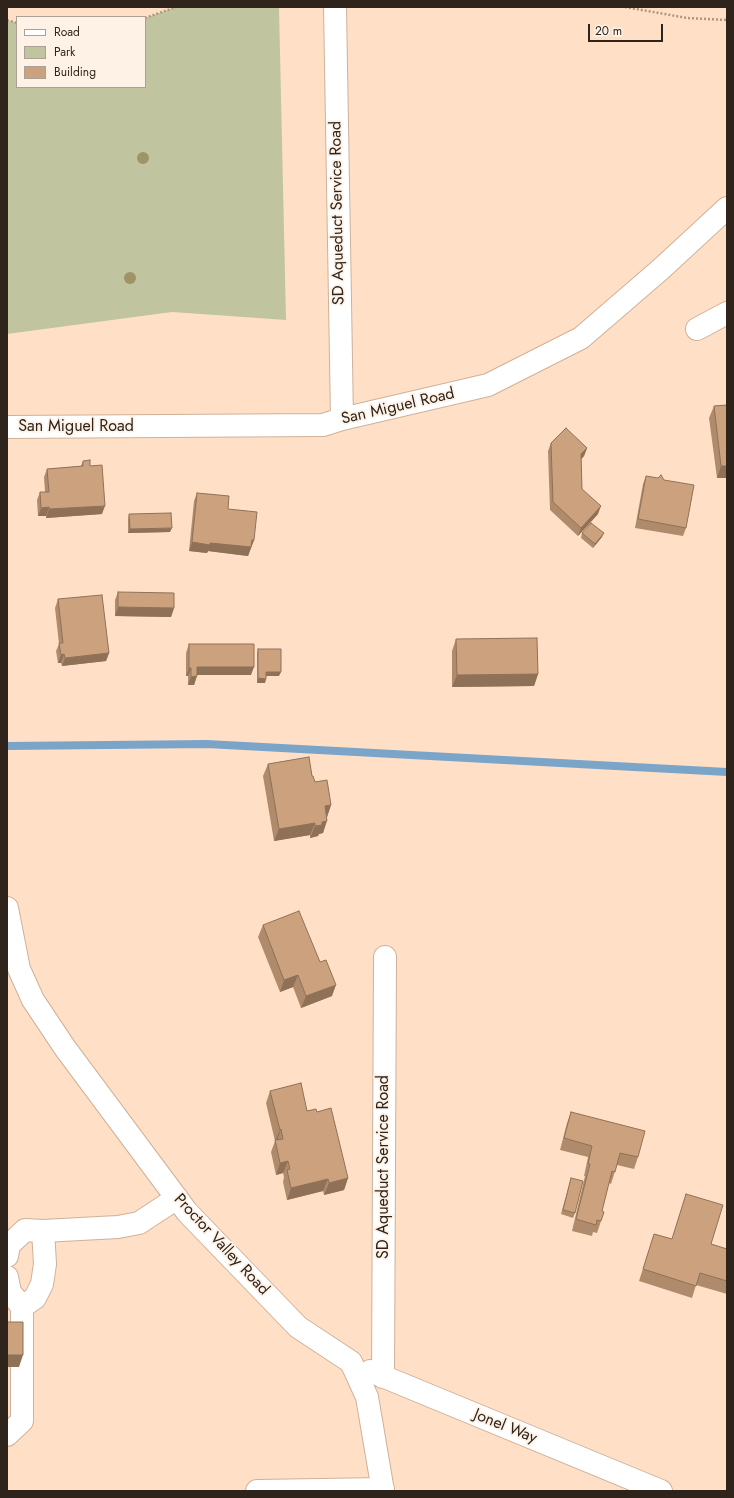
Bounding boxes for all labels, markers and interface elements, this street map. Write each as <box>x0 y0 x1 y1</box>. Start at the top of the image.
legend <box>16 16 146 88</box>
scale bar <box>590 16 665 42</box>
text: 20 m <box>595 22 622 40</box>
text: Road <box>54 23 80 41</box>
text: Park <box>54 43 75 61</box>
text: Building <box>54 63 96 81</box>
street label: SD Aqueduct Service Road <box>327 121 349 305</box>
street label: San Miguel Road <box>340 385 456 429</box>
street label: San Miguel Road <box>18 417 134 437</box>
street label: SD Aqueduct Service Road <box>374 1075 394 1259</box>
street label: Proctor Valley Road <box>169 1190 273 1300</box>
street label: Jonel Way <box>471 1406 539 1448</box>

